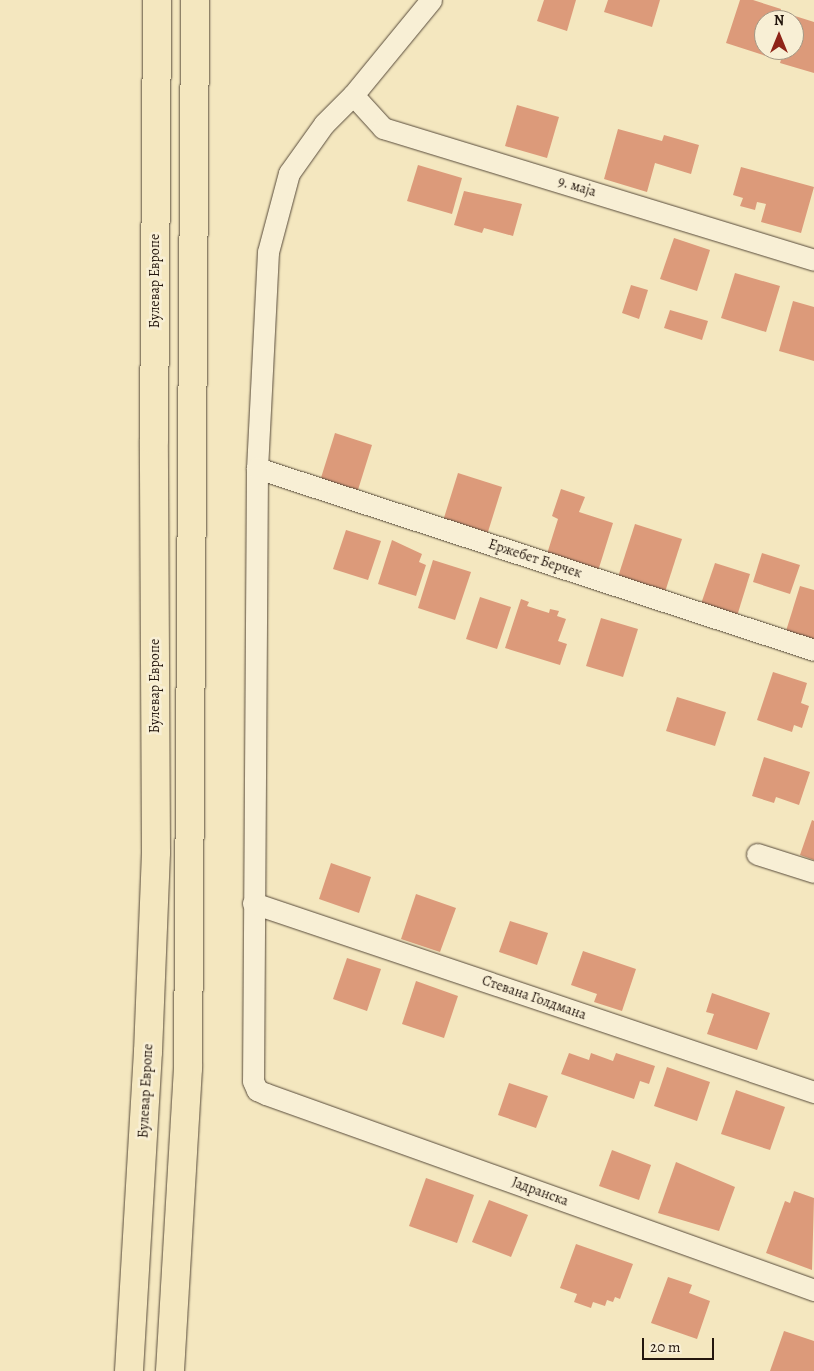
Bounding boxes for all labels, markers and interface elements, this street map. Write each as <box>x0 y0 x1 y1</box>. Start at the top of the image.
north arrow <box>754 10 804 60</box>
text: N <box>774 11 784 30</box>
street label: 9. маја <box>556 173 598 201</box>
street label: Булевар Европе <box>147 234 163 328</box>
street label: Ержебет Берчек <box>486 536 584 582</box>
street label: Булевар Европе <box>147 639 163 733</box>
street label: Стевана Голдмана <box>480 972 588 1024</box>
street label: Булевар Европе <box>135 1043 157 1139</box>
street label: Јадранска <box>509 1174 571 1210</box>
scale bar <box>644 1328 716 1360</box>
text: 20 m <box>650 1337 681 1357</box>

